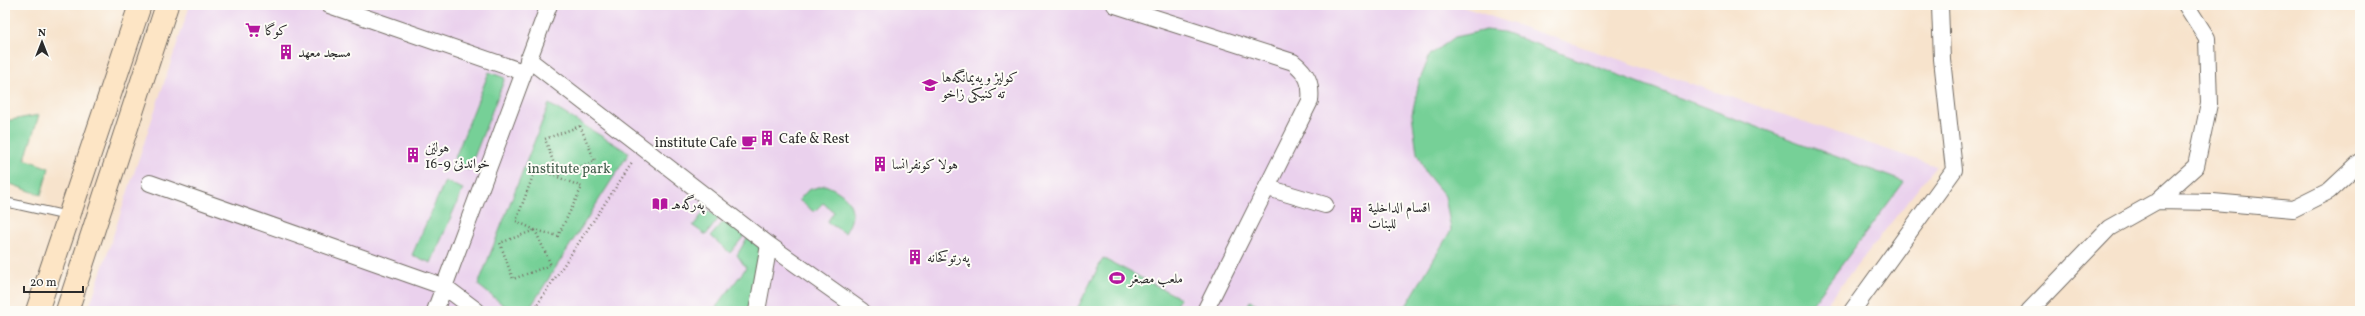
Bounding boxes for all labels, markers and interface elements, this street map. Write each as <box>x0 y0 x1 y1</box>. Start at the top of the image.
supermarket icon: كوگا <box>244 21 262 39</box>
north arrow <box>22 22 62 62</box>
place label: كوگا <box>265 22 288 41</box>
text: N <box>38 26 46 41</box>
building icon: مسجد معهد <box>277 43 295 61</box>
place label: مسجد معهد <box>298 44 351 63</box>
place label: كوليژ و په‌يمانگه‌ها ته‌كنيكى زاخو <box>940 69 1018 104</box>
school or university icon: كوليژ و په‌يمانگه‌ها ته‌كنيكى زاخو <box>921 76 939 94</box>
building icon: Cafe & Rest <box>758 129 776 147</box>
place label: Cafe & Rest <box>779 130 849 149</box>
cafe icon: institute Cafe <box>740 133 758 151</box>
place label: institute Cafe <box>655 134 737 153</box>
place label: هولێن خواندنێ 9-16 <box>425 139 490 174</box>
building icon: هولێن خواندنێ 9-16 <box>404 146 422 164</box>
building icon: هولا كونفرانسا <box>871 155 889 173</box>
place label: هولا كونفرانسا <box>892 156 958 175</box>
park label: institute park <box>527 160 611 179</box>
place label: په‌رگه‌هـ <box>671 194 706 215</box>
library icon: په‌رگه‌هـ <box>651 195 669 213</box>
place label: اقسام الداخلیة للبنات <box>1368 199 1430 234</box>
building icon: اقسام الداخلیة للبنات <box>1347 206 1365 224</box>
building icon: په‌رتوكخانه‌ <box>906 248 924 266</box>
place label: په‌رتوكخانه‌ <box>927 249 971 268</box>
scale bar <box>24 268 83 294</box>
sports icon: ملعب مصغر <box>1108 269 1126 287</box>
place label: ملعب مصغر <box>1127 270 1183 289</box>
text: 20 m <box>30 275 57 291</box>

